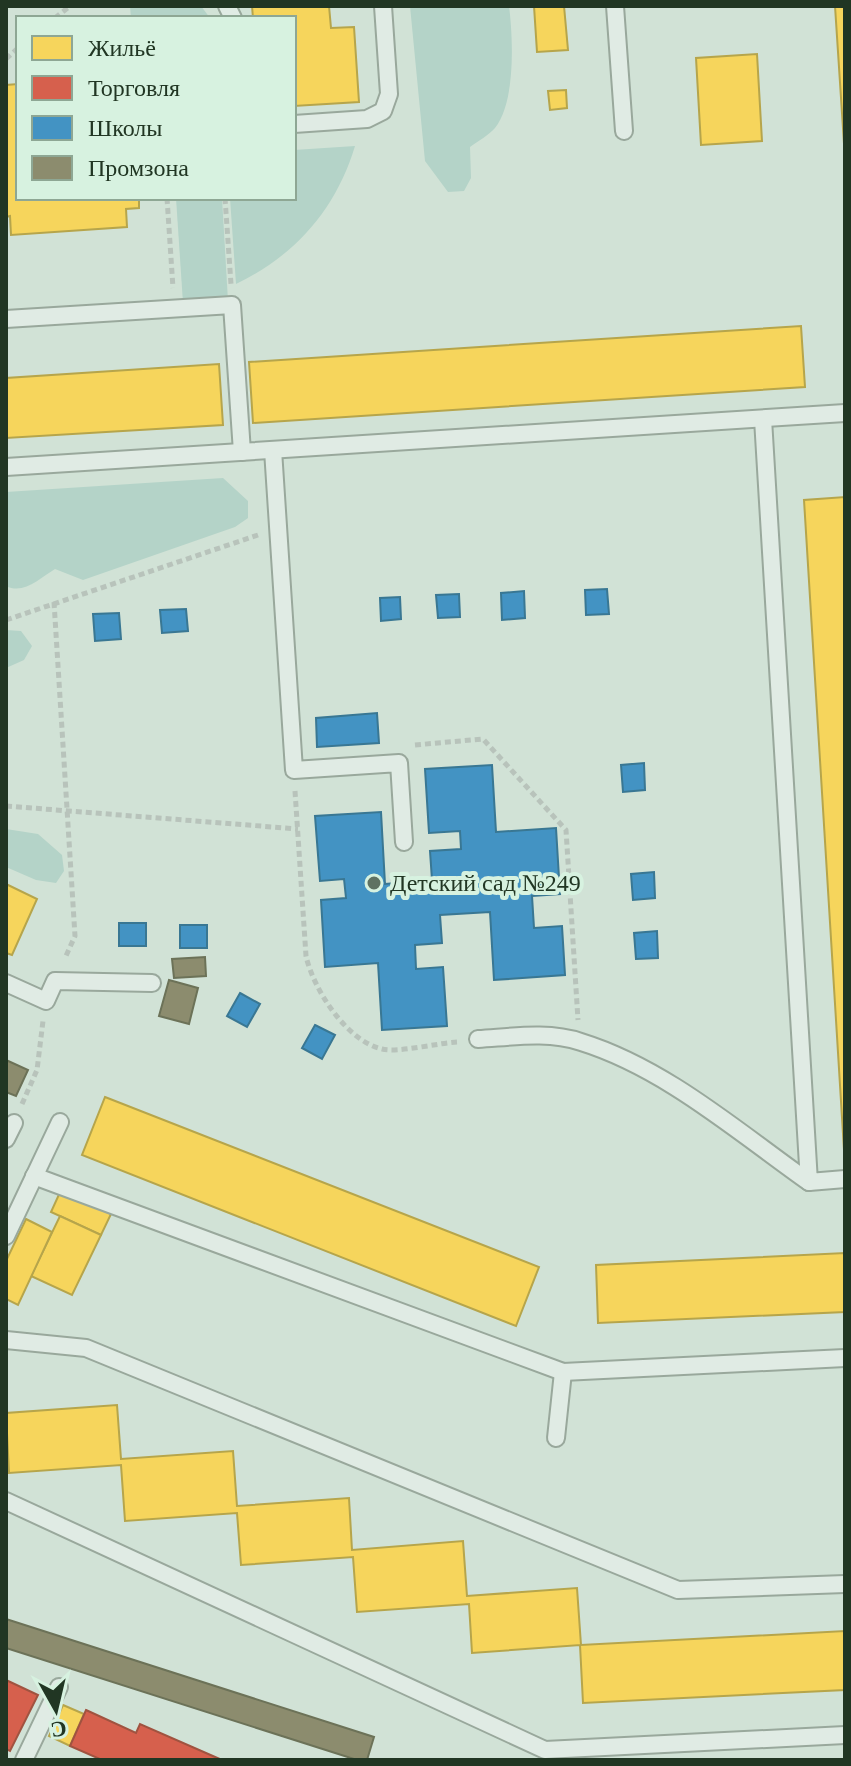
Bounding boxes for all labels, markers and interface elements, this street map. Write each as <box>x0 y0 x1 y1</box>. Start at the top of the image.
legend <box>16 16 296 200</box>
text: Жильё <box>88 35 156 61</box>
text: Торговля <box>88 75 180 101</box>
text: Школы <box>88 115 162 141</box>
text: Промзона <box>88 155 189 181</box>
place label: Детский сад №249 <box>390 870 581 896</box>
marker: Детский сад №249 <box>365 874 383 892</box>
north arrow <box>16 1670 96 1750</box>
text: С <box>49 1716 68 1743</box>

